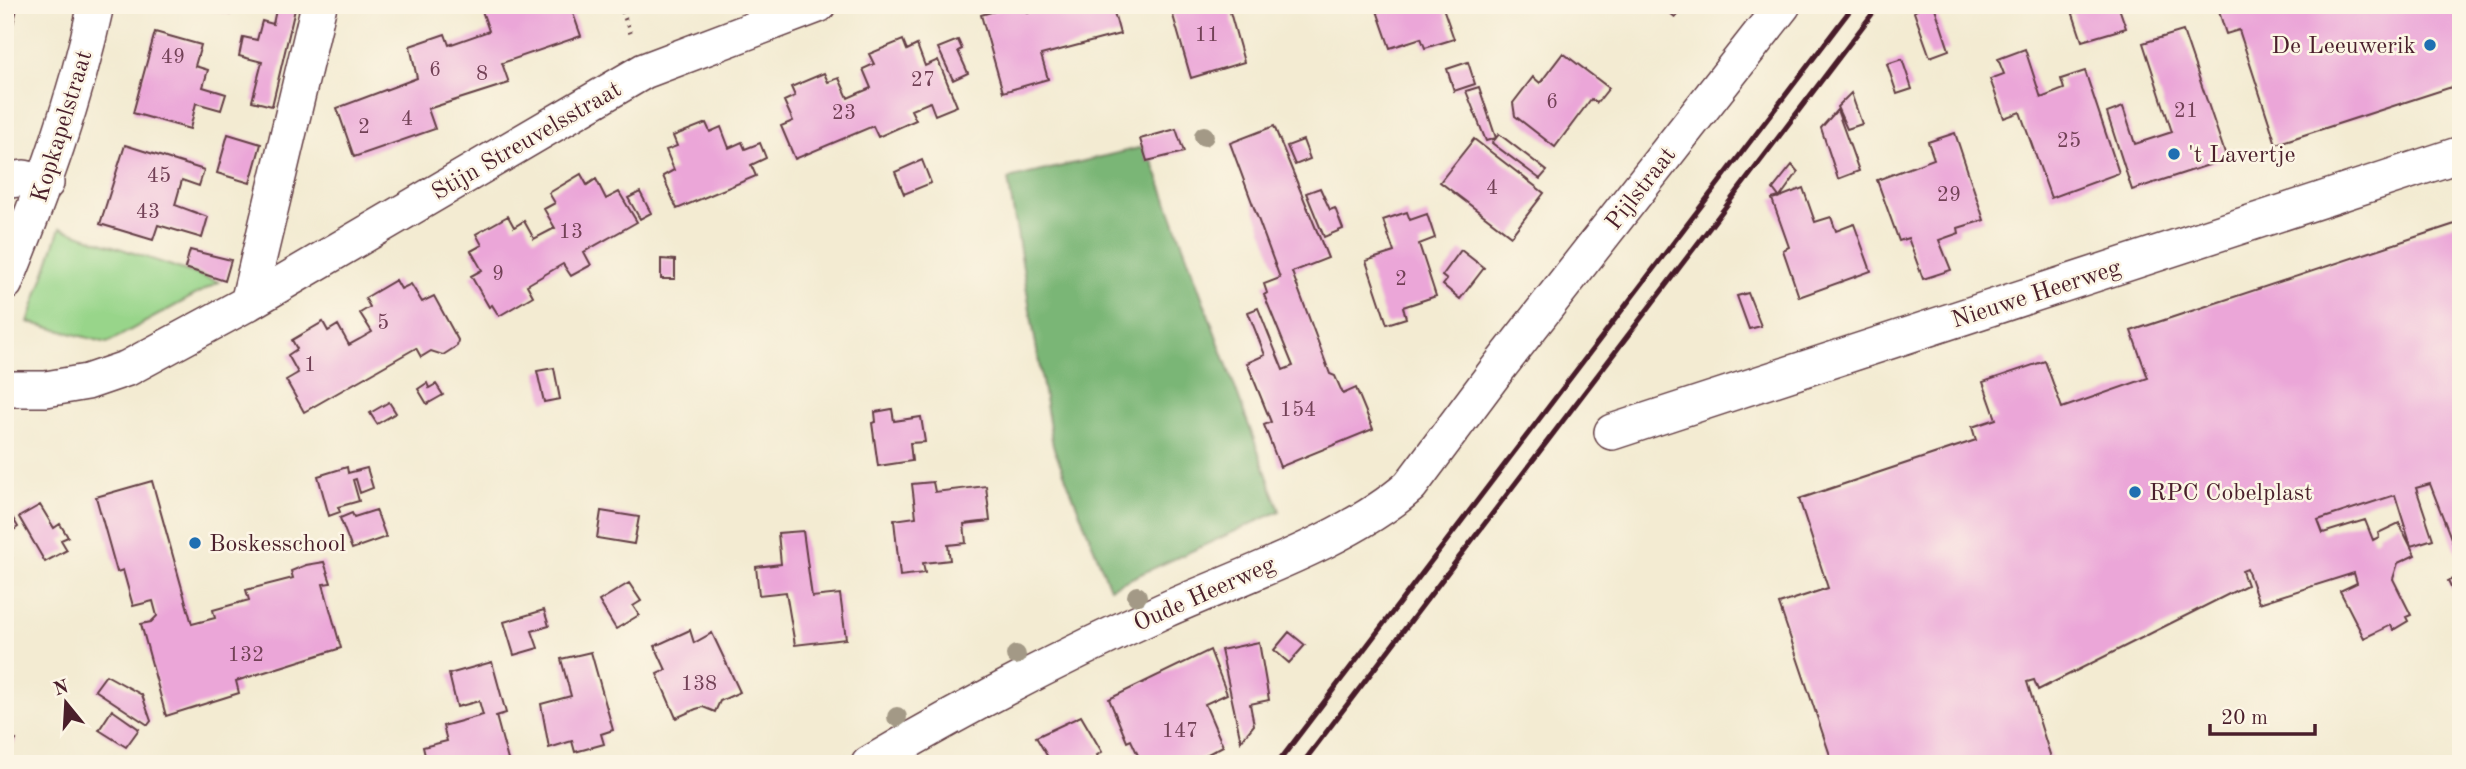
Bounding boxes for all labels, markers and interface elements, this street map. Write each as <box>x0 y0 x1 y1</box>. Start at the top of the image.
house number: 11 <box>1195 25 1219 46</box>
place label: De Leeuwerik <box>2271 35 2416 59</box>
marker: De Leeuwerik <box>2422 37 2438 53</box>
house number: 49 <box>161 47 185 68</box>
street label: Kopkapelstraat <box>28 48 97 205</box>
house number: 6 <box>429 60 441 81</box>
house number: 8 <box>476 64 488 85</box>
house number: 27 <box>911 70 935 91</box>
street label: Stijn Streuvelsstraat <box>428 78 626 206</box>
house number: 6 <box>1546 92 1558 113</box>
house number: 21 <box>2174 101 2198 122</box>
house number: 23 <box>832 103 856 124</box>
house number: 4 <box>401 109 413 130</box>
house number: 2 <box>358 117 370 138</box>
house number: 25 <box>2057 131 2081 152</box>
street label: Pijlstraat <box>1602 143 1681 235</box>
place label: 't Lavertje <box>2188 144 2296 168</box>
marker: 't Lavertje <box>2166 146 2182 162</box>
house number: 45 <box>147 166 171 187</box>
house number: 4 <box>1486 178 1498 199</box>
house number: 29 <box>1937 185 1961 206</box>
house number: 43 <box>136 202 160 223</box>
house number: 13 <box>559 222 583 243</box>
street label: Nieuwe Heerweg <box>1949 256 2124 334</box>
house number: 9 <box>492 264 504 285</box>
house number: 2 <box>1395 269 1407 290</box>
house number: 5 <box>377 313 389 334</box>
house number: 1 <box>304 355 316 376</box>
house number: 154 <box>1280 400 1316 421</box>
place label: RPC Cobelplast <box>2149 482 2313 506</box>
marker: RPC Cobelplast <box>2127 484 2143 500</box>
place label: Boskesschool <box>209 533 346 557</box>
marker: Boskesschool <box>187 535 203 551</box>
street label: Oude Heerweg <box>1130 553 1279 637</box>
house number: 132 <box>228 645 264 666</box>
north arrow <box>32 668 102 738</box>
house number: 138 <box>681 674 717 695</box>
text: N <box>52 678 72 700</box>
scale bar <box>2210 692 2316 736</box>
text: 20 m <box>2221 708 2268 729</box>
house number: 147 <box>1162 721 1198 742</box>

